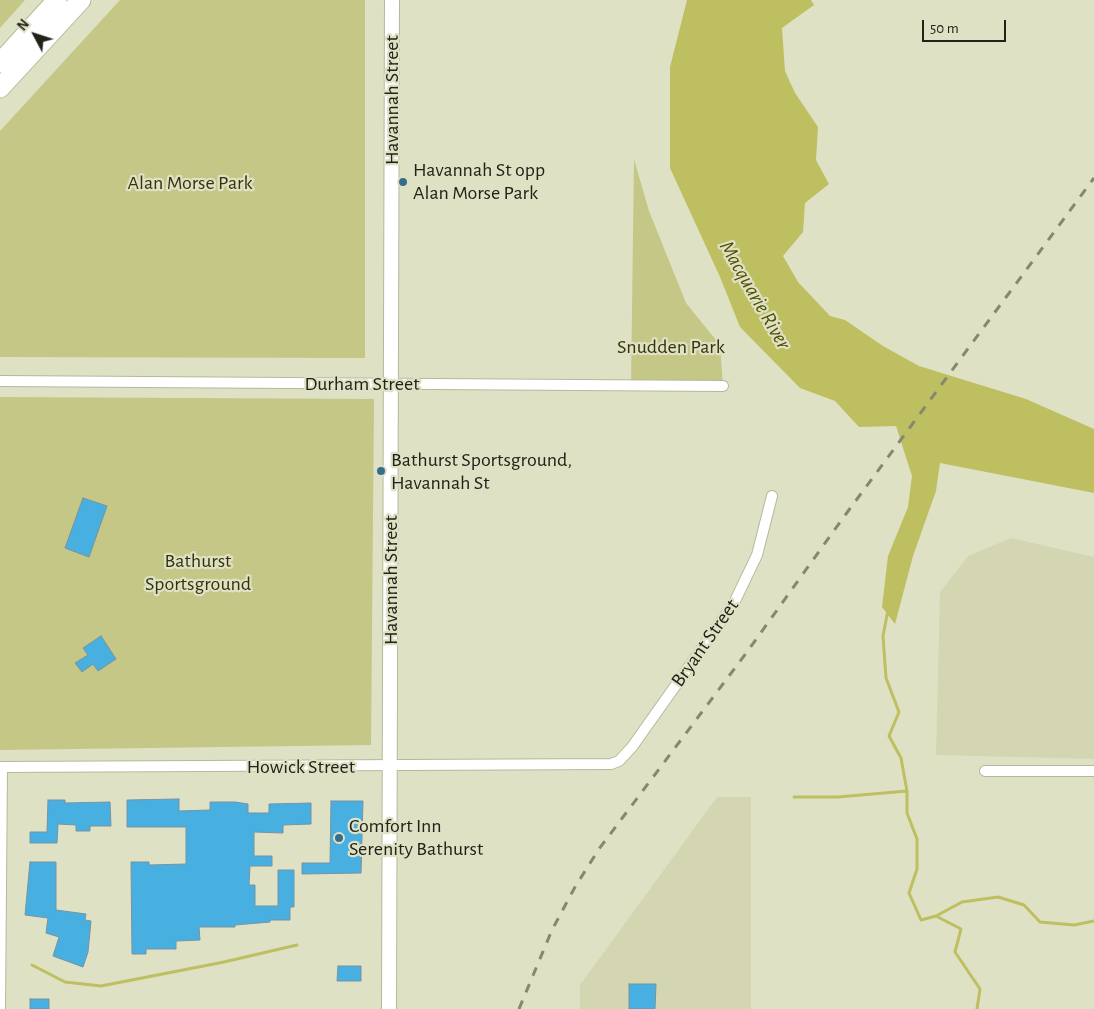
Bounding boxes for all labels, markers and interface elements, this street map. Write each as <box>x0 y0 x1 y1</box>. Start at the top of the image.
north arrow <box>10 10 60 60</box>
scale bar <box>924 10 1008 42</box>
text: N <box>15 17 32 34</box>
text: 50 m <box>930 21 959 36</box>
street label: Havannah Street <box>380 35 404 165</box>
place label: Havannah St opp Alan Morse Park <box>413 158 545 205</box>
park label: Alan Morse Park <box>127 171 253 195</box>
marker: Havannah St opp Alan Morse Park <box>397 176 409 188</box>
water label: Macquarie River <box>714 236 796 354</box>
park label: Snudden Park <box>617 335 725 359</box>
street label: Durham Street <box>304 372 420 396</box>
place label: Bathurst Sportsground, Havannah St <box>391 448 572 495</box>
marker: Bathurst Sportsground, Havannah St <box>375 465 387 477</box>
street label: Havannah Street <box>379 515 403 645</box>
park label: Bathurst Sportsground <box>145 549 251 596</box>
street label: Bryant Street <box>666 595 744 691</box>
street label: Howick Street <box>247 755 355 779</box>
place label: Comfort Inn Serenity Bathurst <box>349 814 483 861</box>
marker: Comfort Inn Serenity Bathurst <box>333 832 345 844</box>

